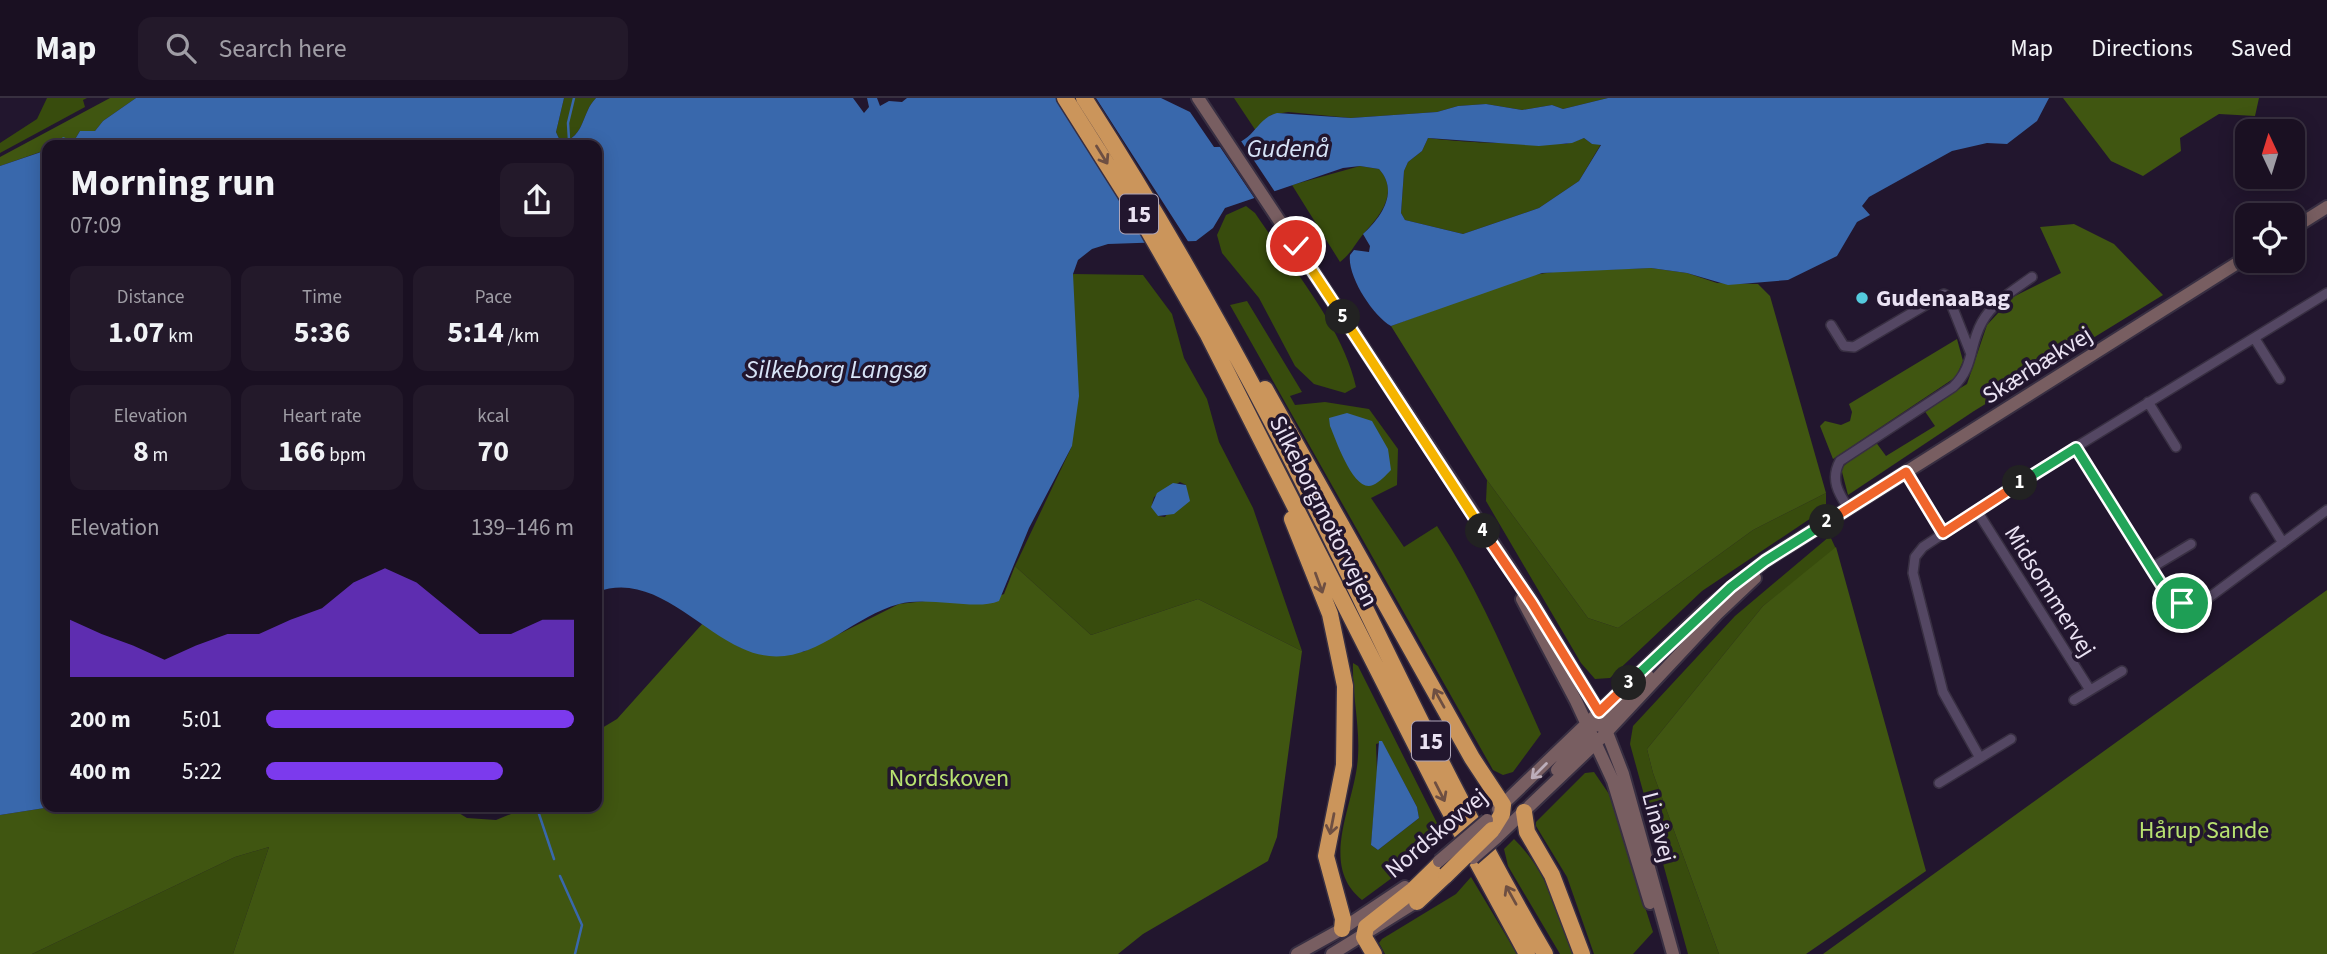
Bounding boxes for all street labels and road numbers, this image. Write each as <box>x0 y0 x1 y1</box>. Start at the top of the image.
road number: 15 <box>1120 195 1158 234</box>
street label: Skærbækvej <box>1975 318 2099 413</box>
street label: Silkeborgmotorvejen <box>1260 409 1387 613</box>
street label: Midsommervej <box>1995 519 2104 664</box>
road number: 15 <box>1412 722 1450 761</box>
street label: Nordskovvej <box>1377 780 1495 887</box>
street label: Linåvej <box>1632 788 1685 866</box>

